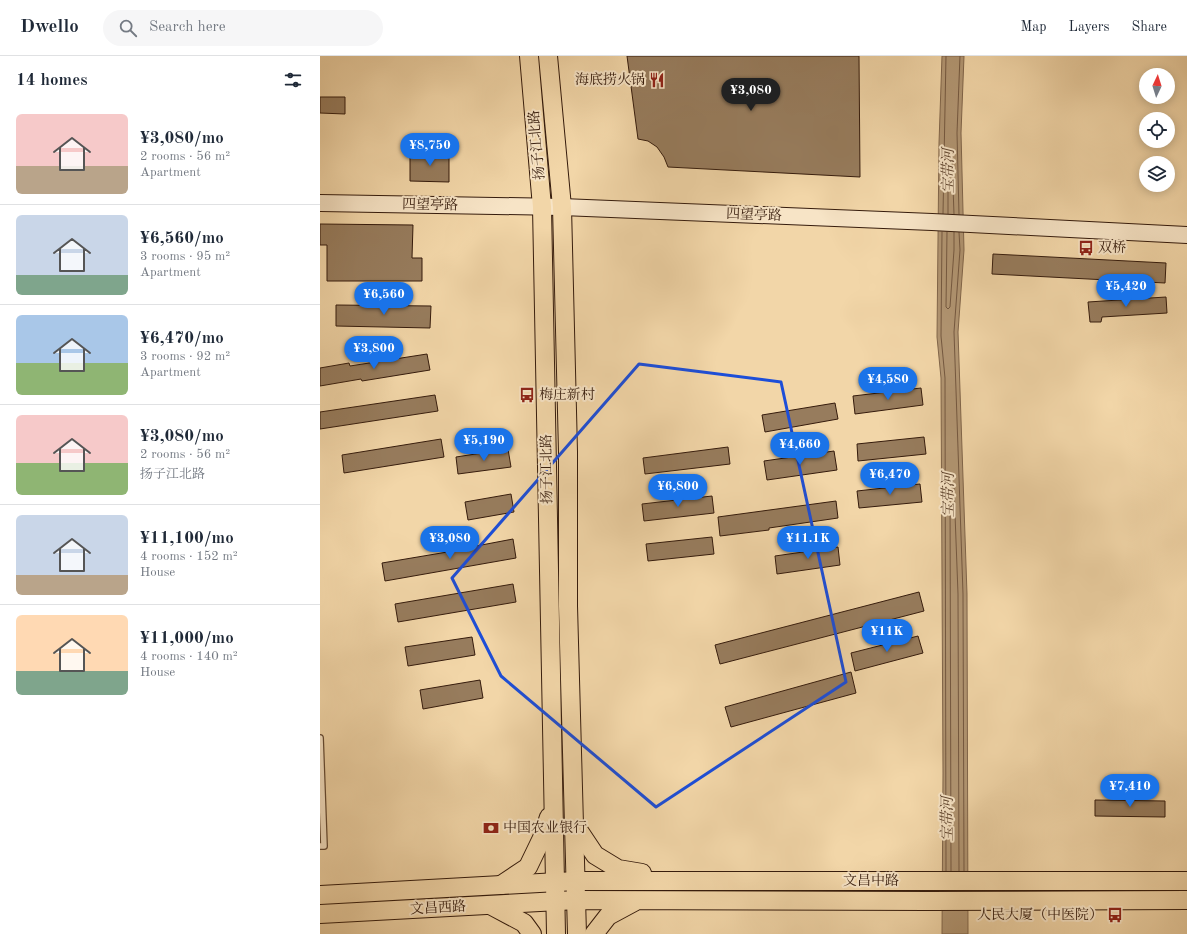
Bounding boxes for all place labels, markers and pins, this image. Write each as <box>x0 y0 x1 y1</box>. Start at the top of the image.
restaurant icon: 海底捞火锅 <box>648 71 666 89</box>
place label: 海底捞火锅 <box>575 72 645 87</box>
pin: ¥3,080 <box>718 78 784 112</box>
pin: ¥8,750 <box>397 133 463 167</box>
bus stop icon: 双桥 <box>1077 239 1095 257</box>
place label: 双桥 <box>1098 240 1126 255</box>
pin: ¥5,420 <box>1093 274 1159 308</box>
pin: ¥6,560 <box>351 282 417 316</box>
pin: ¥3,800 <box>341 336 407 370</box>
pin: ¥4,580 <box>855 367 921 401</box>
bus stop icon: 梅庄新村 <box>518 386 536 404</box>
place label: 梅庄新村 <box>539 387 595 402</box>
pin: ¥5,190 <box>451 428 517 462</box>
pin: ¥4,660 <box>767 432 833 466</box>
pin: ¥6,470 <box>857 462 923 496</box>
pin: ¥6,800 <box>645 474 711 508</box>
pin: ¥3,080 <box>417 526 483 560</box>
pin: ¥11.1K <box>775 526 841 560</box>
pin: ¥11K <box>863 619 911 653</box>
pin: ¥7,410 <box>1097 774 1163 808</box>
bank icon: 中国农业银行 <box>482 819 500 837</box>
place label: 中国农业银行 <box>503 820 587 835</box>
bus stop icon: 人民大厦（中医院） <box>1106 906 1124 924</box>
place label: 人民大厦（中医院） <box>977 907 1103 922</box>

